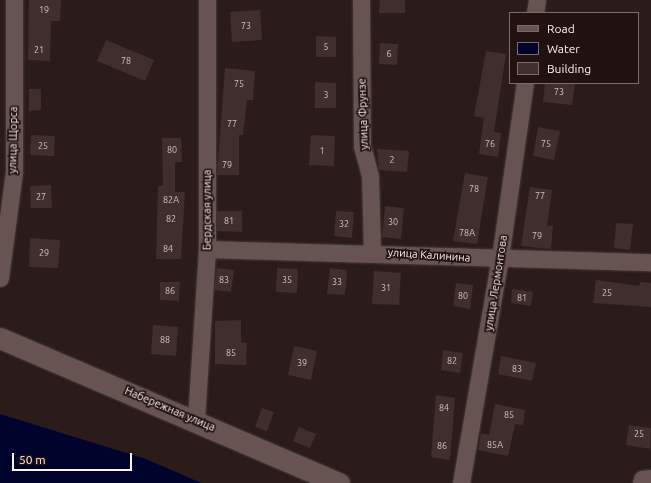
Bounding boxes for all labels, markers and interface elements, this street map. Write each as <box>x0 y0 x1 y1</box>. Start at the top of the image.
house number: 19 <box>39 5 49 15</box>
legend <box>509 12 639 84</box>
house number: 73 <box>241 21 251 31</box>
text: Road <box>547 22 575 35</box>
house number: 5 <box>323 42 329 52</box>
text: Water <box>547 42 580 55</box>
house number: 21 <box>34 45 44 55</box>
house number: 6 <box>386 49 392 59</box>
house number: 78 <box>121 56 131 66</box>
text: Building <box>547 62 591 75</box>
street label: улица Фрунзе <box>355 78 371 150</box>
house number: 75 <box>234 79 244 89</box>
house number: 73 <box>554 87 564 97</box>
house number: 3 <box>323 90 329 100</box>
street label: улица Щорса <box>6 106 20 174</box>
house number: 77 <box>227 119 237 129</box>
house number: 76 <box>485 139 495 149</box>
house number: 75 <box>541 139 551 149</box>
house number: 25 <box>38 141 48 151</box>
house number: 80 <box>167 145 177 155</box>
house number: 1 <box>319 146 325 156</box>
house number: 2 <box>389 155 395 165</box>
house number: 79 <box>222 160 232 170</box>
street label: Бердская улица <box>200 170 214 250</box>
house number: 78 <box>469 184 479 194</box>
house number: 77 <box>535 191 545 201</box>
house number: 27 <box>36 192 46 202</box>
house number: 82А <box>163 195 179 205</box>
house number: 82 <box>166 214 176 224</box>
house number: 81 <box>224 216 234 226</box>
house number: 30 <box>388 217 398 227</box>
house number: 32 <box>339 219 349 229</box>
house number: 78А <box>459 228 475 238</box>
house number: 79 <box>532 231 542 241</box>
street label: улица Лермонтова <box>482 234 510 332</box>
house number: 84 <box>163 244 173 254</box>
street label: улица Калинина <box>387 246 471 264</box>
house number: 29 <box>39 248 49 258</box>
house number: 83 <box>219 275 229 285</box>
house number: 35 <box>282 275 292 285</box>
house number: 33 <box>332 277 342 287</box>
house number: 31 <box>381 283 391 293</box>
house number: 86 <box>165 286 175 296</box>
house number: 25 <box>602 288 612 298</box>
house number: 80 <box>458 291 468 301</box>
house number: 81 <box>517 293 527 303</box>
house number: 88 <box>160 335 170 345</box>
house number: 85 <box>226 348 236 358</box>
house number: 82 <box>447 356 457 366</box>
house number: 39 <box>297 358 307 368</box>
house number: 83 <box>512 364 522 374</box>
street label: Набережная улица <box>123 384 217 434</box>
house number: 84 <box>439 403 449 413</box>
house number: 85 <box>504 410 514 420</box>
house number: 25 <box>634 429 644 439</box>
house number: 85А <box>487 440 503 450</box>
house number: 86 <box>437 441 447 451</box>
scale bar <box>14 445 134 471</box>
text: 50 m <box>19 453 46 466</box>

